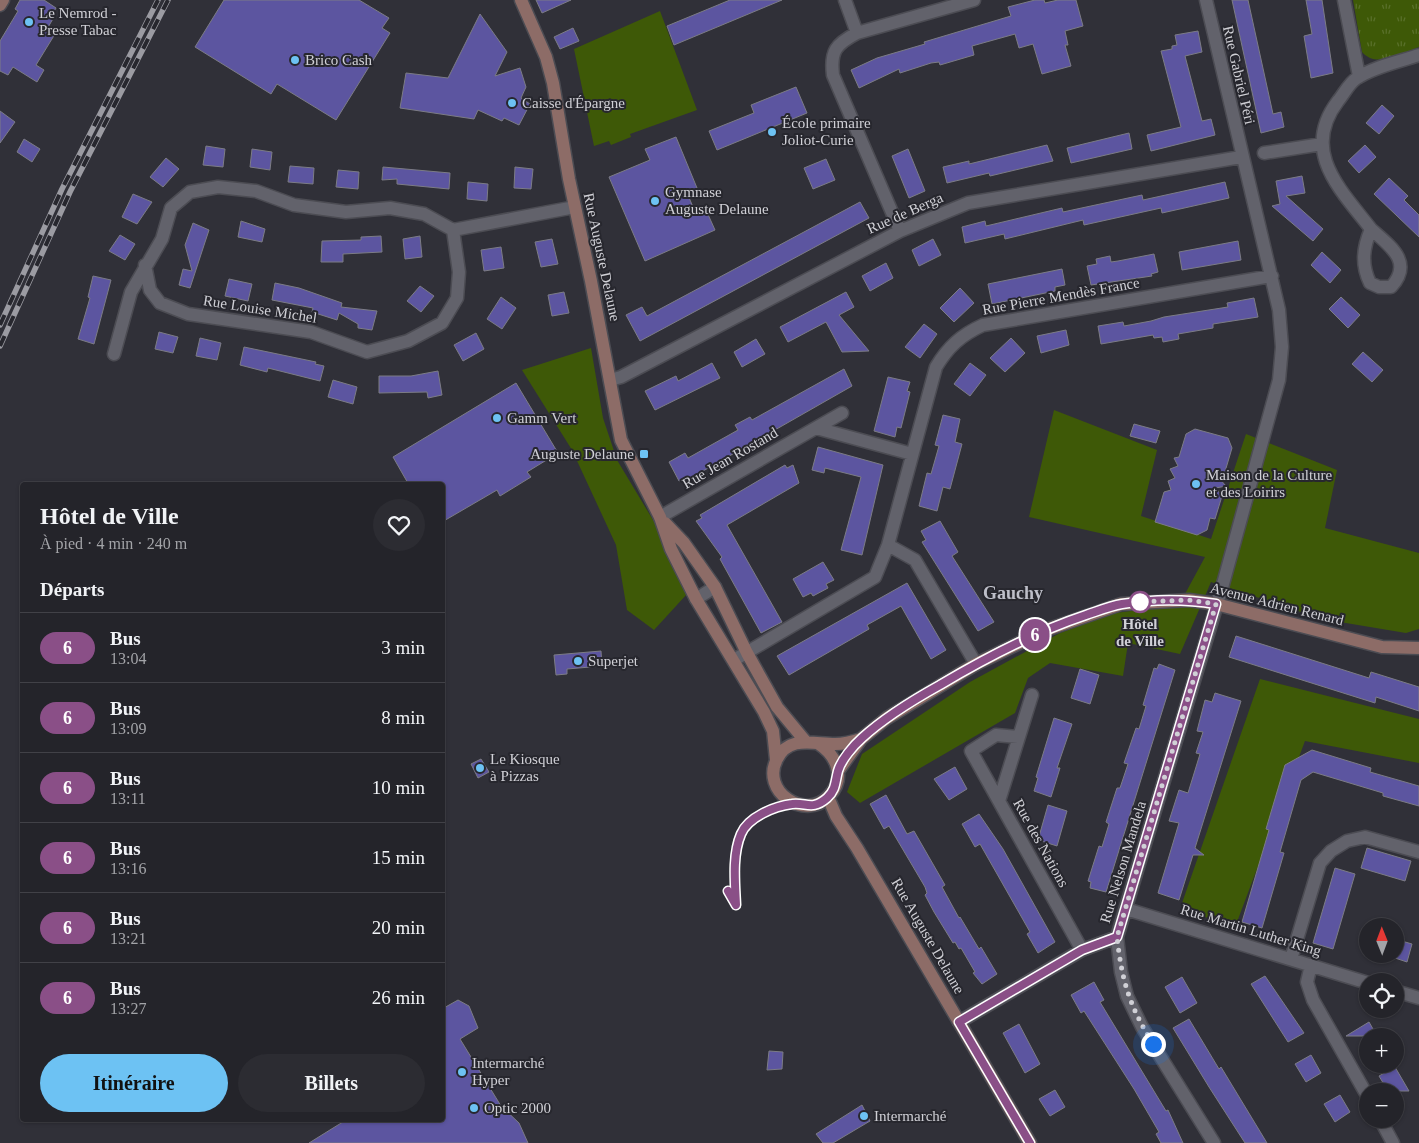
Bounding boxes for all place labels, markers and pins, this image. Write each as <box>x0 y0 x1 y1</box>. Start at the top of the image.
place label: Le Nemrod - Presse Tabac <box>39 5 117 38</box>
marker: Le Nemrod - Presse Tabac <box>23 16 35 28</box>
place label: Brico Cash <box>305 52 373 68</box>
marker: Brico Cash <box>289 54 301 66</box>
place label: Caisse d'Épargne <box>522 95 625 111</box>
marker: Caisse d'Épargne <box>506 97 518 109</box>
place label: École primaire Joliot-Curie <box>782 115 871 148</box>
marker: École primaire Joliot-Curie <box>766 126 778 138</box>
place label: Gymnase Auguste Delaune <box>665 184 769 217</box>
marker: Gymnase Auguste Delaune <box>649 195 661 207</box>
place label: Gamm Vert <box>507 410 577 426</box>
marker: Gamm Vert <box>491 412 503 424</box>
place label: Auguste Delaune <box>530 446 634 462</box>
marker: Auguste Delaune <box>638 448 650 460</box>
place label: Maison de la Culture et des Loirirs <box>1206 467 1333 500</box>
marker: Maison de la Culture et des Loirirs <box>1190 478 1202 490</box>
marker: Hôtel de Ville <box>1129 591 1151 613</box>
place label: Hôtel de Ville <box>1116 616 1164 649</box>
place label: Superjet <box>588 653 639 669</box>
marker: Superjet <box>572 655 584 667</box>
place label: Le Kiosque à Pizzas <box>490 751 560 784</box>
marker: Le Kiosque à Pizzas <box>474 762 486 774</box>
place label: Intermarché Hyper <box>472 1055 545 1088</box>
marker: Intermarché Hyper <box>456 1066 468 1078</box>
place label: Optic 2000 <box>484 1100 551 1116</box>
marker: Optic 2000 <box>468 1102 480 1114</box>
place label: Intermarché <box>874 1108 947 1124</box>
marker: Intermarché <box>858 1110 870 1122</box>

